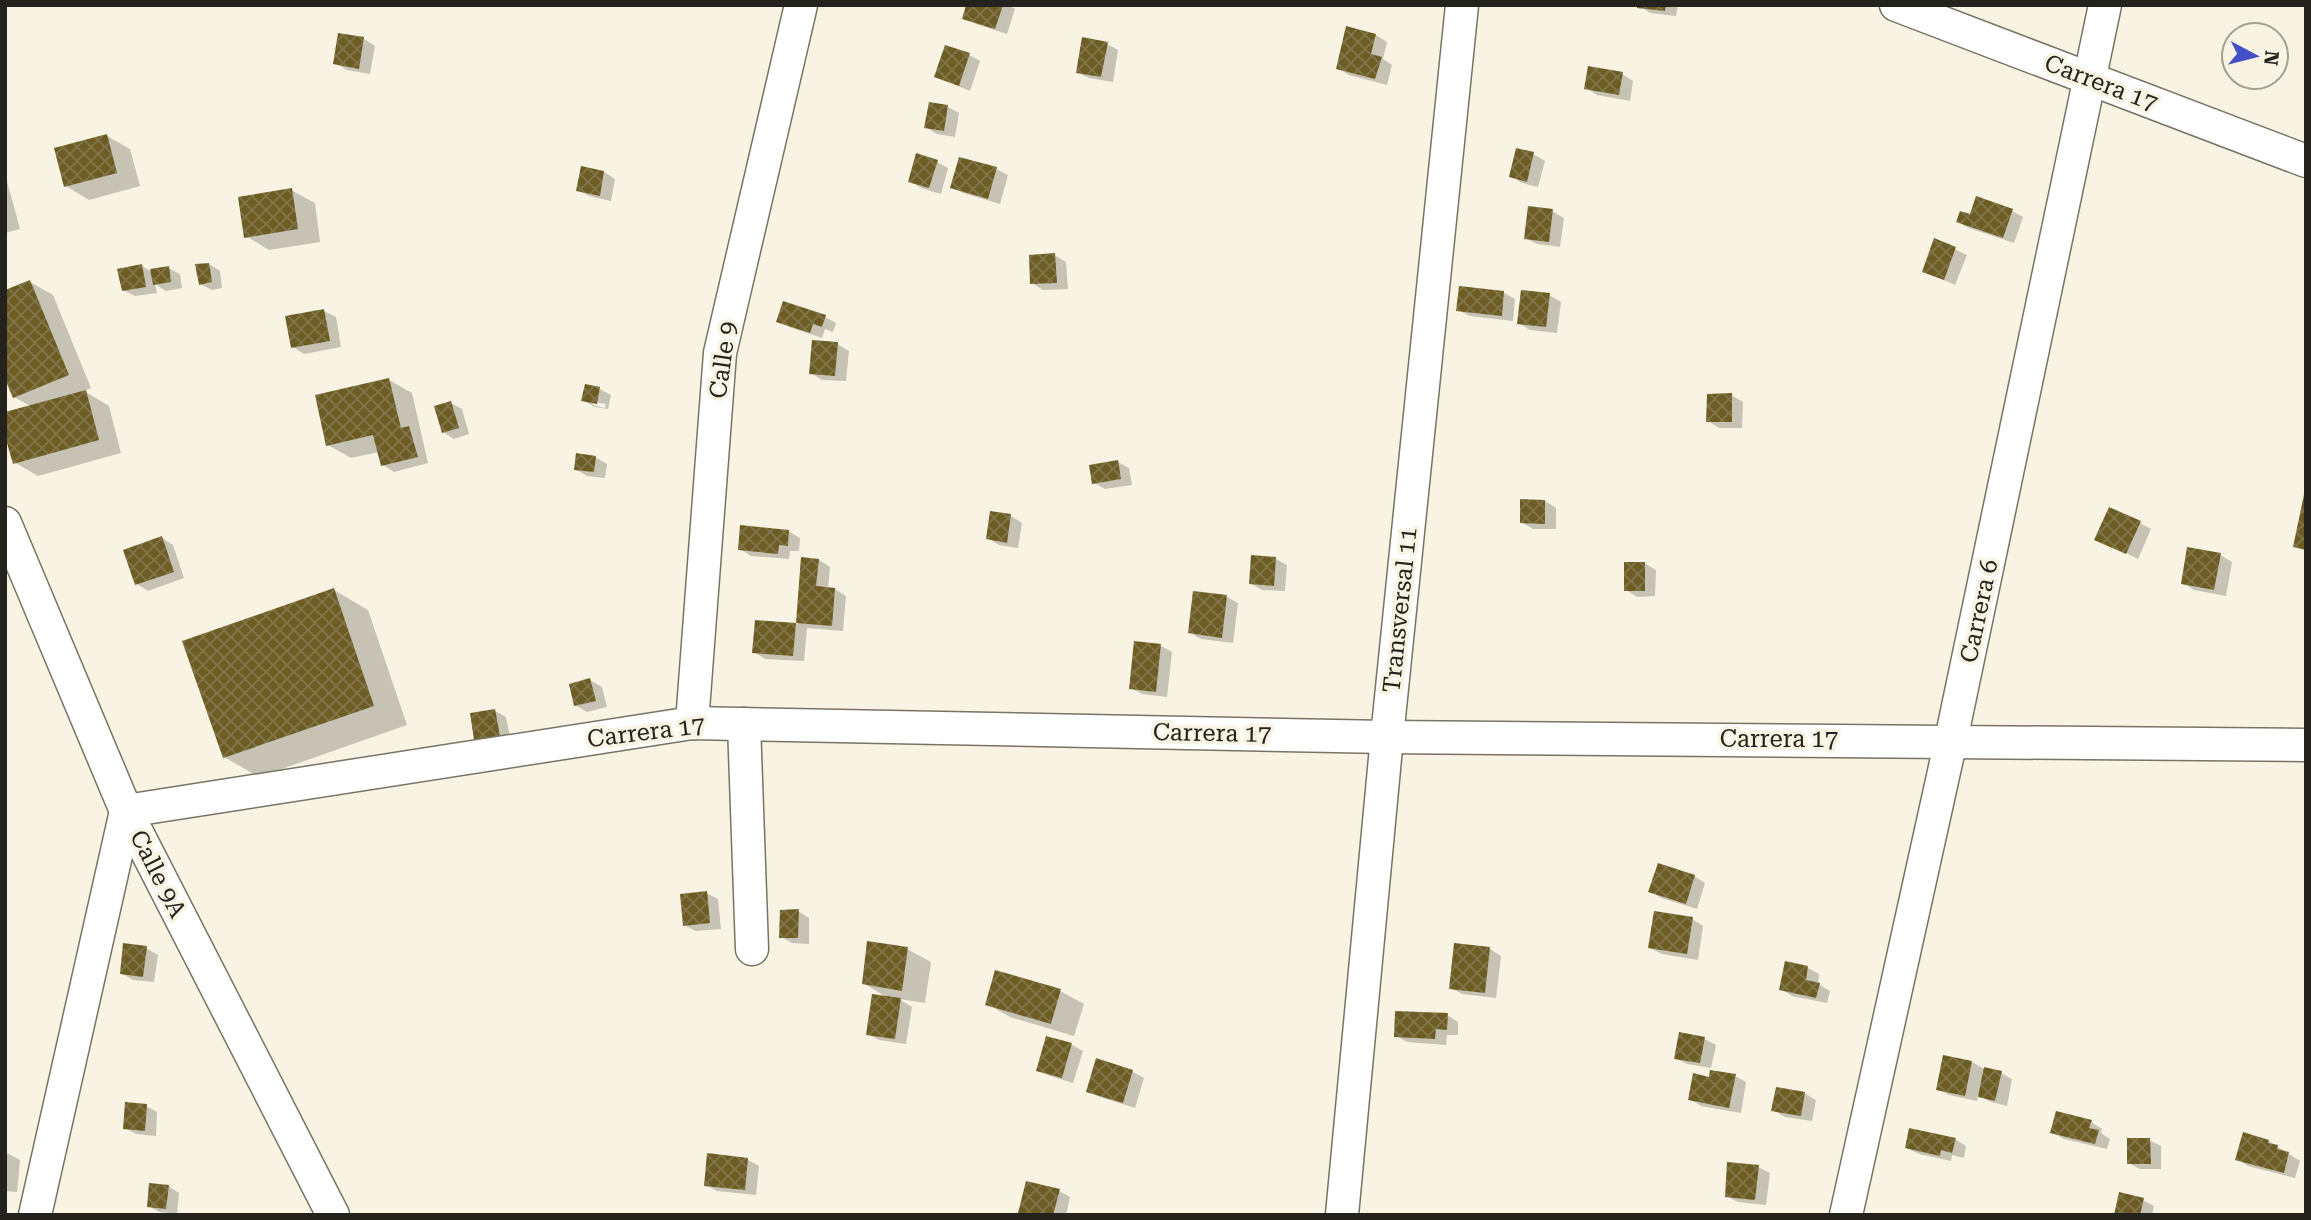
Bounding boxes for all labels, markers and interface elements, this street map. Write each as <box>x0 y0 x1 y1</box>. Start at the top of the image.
north arrow <box>2220 21 2290 91</box>
street label: Carrera 17 <box>2041 49 2161 117</box>
text: N <box>2259 49 2284 67</box>
street label: Calle 9 <box>704 320 742 400</box>
street label: Transversal 11 <box>1377 526 1423 694</box>
street label: Carrera 6 <box>1954 557 2004 665</box>
street label: Carrera 17 <box>586 711 706 753</box>
street label: Carrera 17 <box>1153 718 1271 748</box>
street label: Carrera 17 <box>1720 725 1838 753</box>
street label: Calle 9A <box>124 826 192 923</box>

